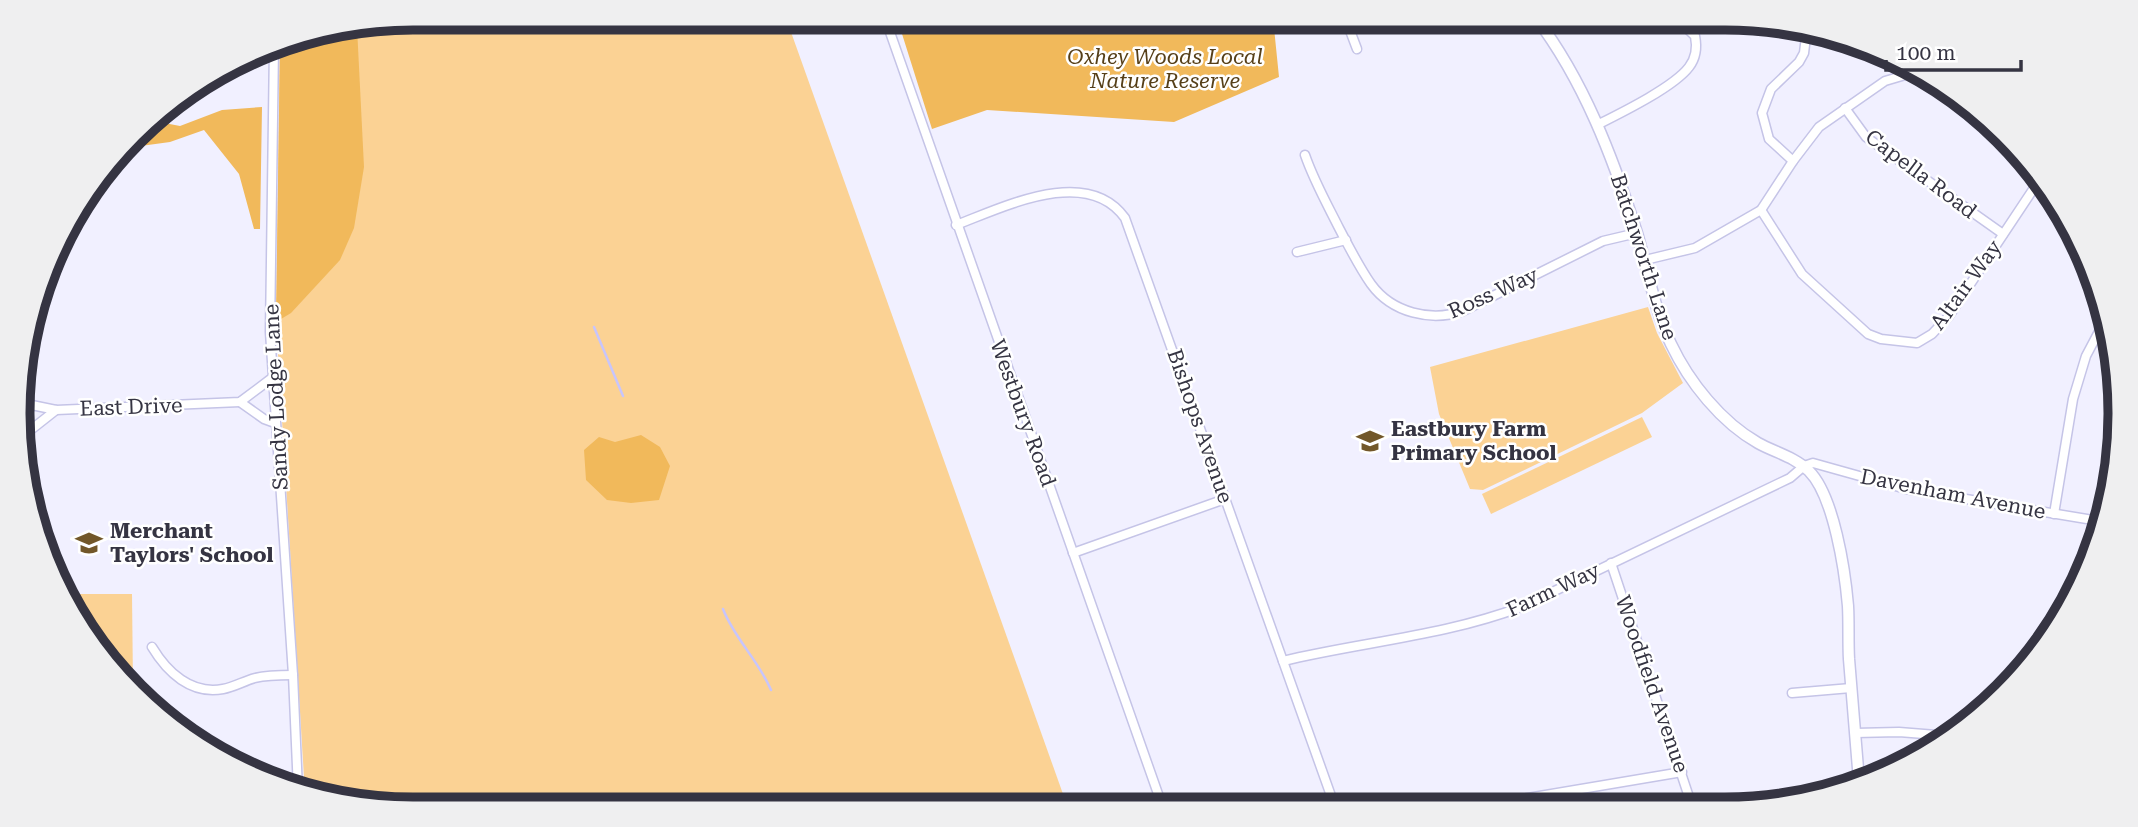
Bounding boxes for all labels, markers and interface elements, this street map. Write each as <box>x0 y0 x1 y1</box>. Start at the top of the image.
scale bar <box>1886 28 2021 72</box>
text: 100 m <box>1896 41 1956 65</box>
park label: Oxhey Woods Local Nature Reserve <box>1067 45 1263 93</box>
street label: Capella Road <box>1861 124 1982 224</box>
street label: Batchworth Lane <box>1606 171 1682 343</box>
street label: Altair Way <box>1925 235 2007 335</box>
street label: Ross Way <box>1444 262 1542 323</box>
street label: Sandy Lodge Lane <box>259 303 293 491</box>
street label: Westbury Road <box>985 336 1061 490</box>
street label: Bishops Avenue <box>1162 346 1238 506</box>
street label: East Drive <box>79 393 183 421</box>
place label: Eastbury Farm Primary School <box>1391 417 1557 465</box>
school or university icon: Eastbury Farm Primary School <box>1355 426 1385 456</box>
street label: Davenham Avenue <box>1858 464 2048 524</box>
place label: Merchant Taylors' School <box>110 519 274 567</box>
school or university icon: Merchant Taylors' School <box>74 528 104 558</box>
street label: Farm Way <box>1503 558 1604 622</box>
street label: Woodfield Avenue <box>1610 592 1694 776</box>

